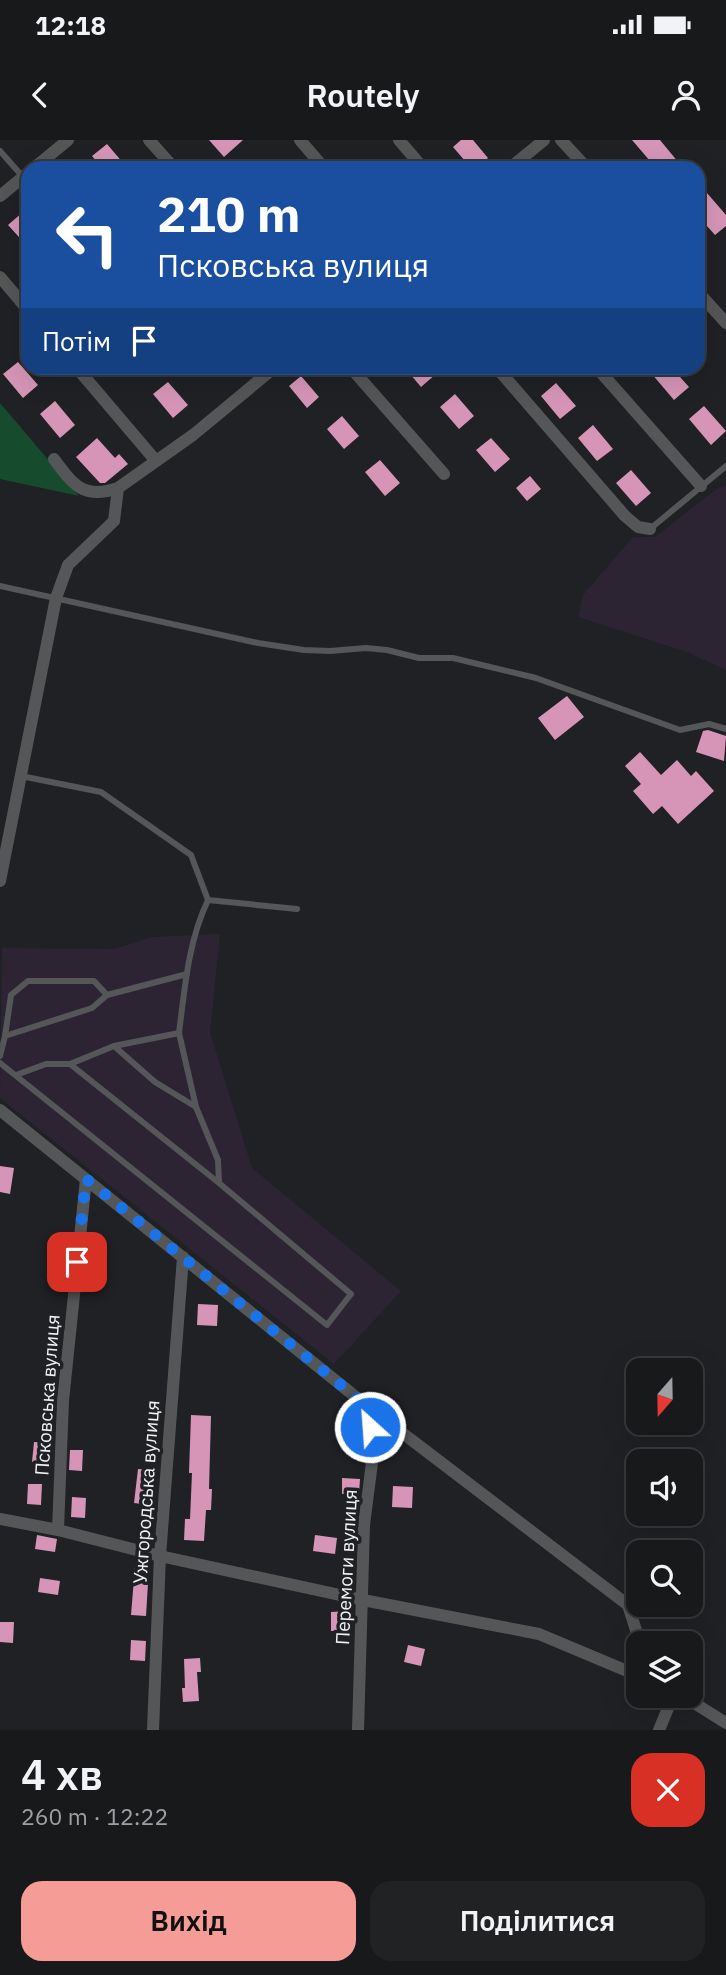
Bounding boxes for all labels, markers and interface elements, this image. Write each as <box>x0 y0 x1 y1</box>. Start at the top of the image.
text: 12:18 <box>35 8 106 42</box>
text: Routely <box>306 74 420 116</box>
icon: back <box>21 76 59 114</box>
icon: person <box>667 76 705 114</box>
text: 210 m <box>157 182 301 245</box>
icon: left <box>42 189 133 280</box>
text: Псковська вулиця <box>157 244 429 286</box>
icon: arrive <box>125 322 163 360</box>
text: Потім <box>42 324 111 358</box>
pin <box>47 1232 107 1292</box>
icon: arrive <box>58 1243 96 1281</box>
street label: Псковська вулиця <box>29 1314 65 1476</box>
north arrow <box>626 1358 704 1435</box>
map controls <box>626 1358 703 1708</box>
position arrow <box>333 1390 407 1464</box>
street label: Ужгородська вулиця <box>128 1399 164 1585</box>
button: sound <box>626 1449 703 1526</box>
street label: Перемоги вулиця <box>330 1489 362 1645</box>
button: search <box>626 1540 703 1617</box>
button: layers <box>626 1631 703 1708</box>
text: 4 хв <box>21 1747 103 1802</box>
button: close <box>631 1753 705 1827</box>
text: 260 m · 12:22 <box>21 1801 168 1831</box>
button: Вихід <box>21 1881 356 1961</box>
button: Поділитися <box>370 1881 705 1961</box>

